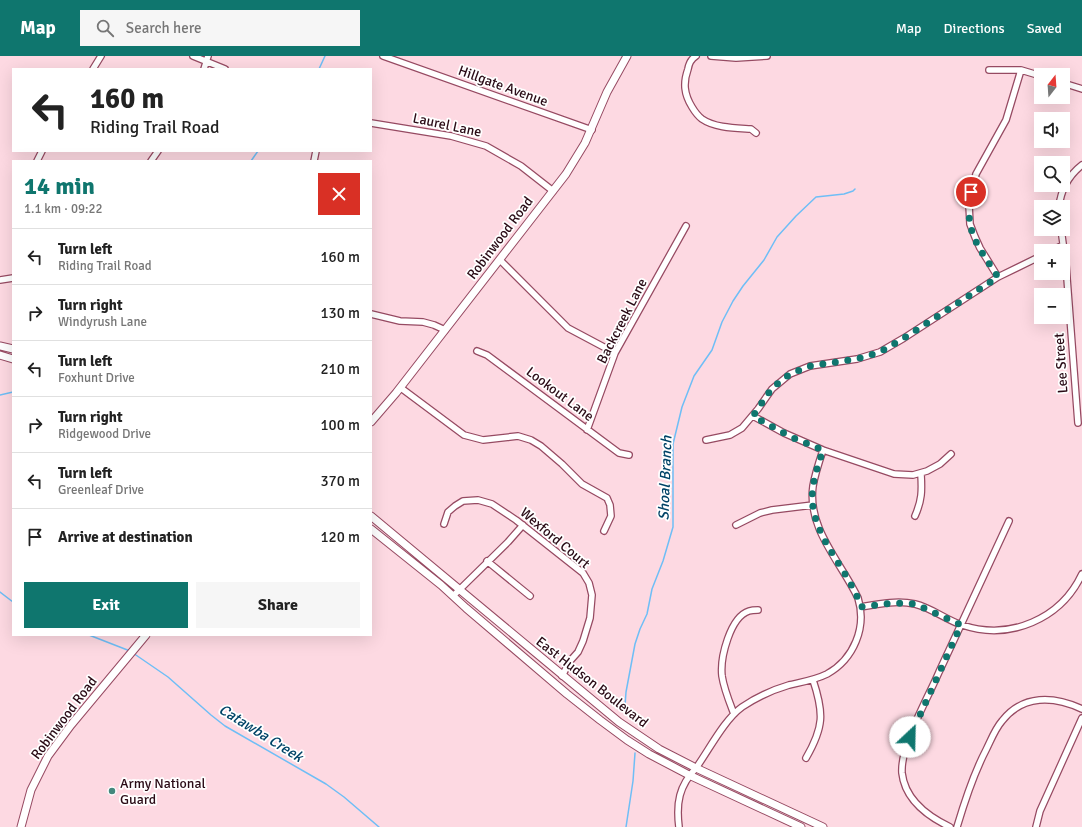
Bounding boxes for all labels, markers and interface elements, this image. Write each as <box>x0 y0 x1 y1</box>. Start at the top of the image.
search box <box>80 10 360 46</box>
text: Map <box>20 16 56 40</box>
icon: search <box>94 17 116 39</box>
text: Search here <box>126 19 201 37</box>
text: Map <box>896 20 922 37</box>
text: Directions <box>944 20 1005 37</box>
text: Saved <box>1027 20 1062 37</box>
street label: Hillgate Avenue <box>456 62 550 110</box>
north arrow <box>1034 68 1070 104</box>
map controls <box>1034 68 1070 324</box>
text: 160 m <box>90 82 164 116</box>
icon: left <box>24 84 76 136</box>
street label: Laurel Lane <box>411 109 483 141</box>
button: sound <box>1034 112 1070 148</box>
text: Riding Trail Road <box>90 116 220 138</box>
button: search <box>1034 156 1070 192</box>
text: 14 min <box>24 171 95 201</box>
button: close <box>318 173 360 215</box>
pin <box>954 175 988 209</box>
icon: arrive <box>960 181 982 203</box>
street label: Robinwood Road <box>463 193 537 283</box>
button: layers <box>1034 200 1070 236</box>
text: 1.1 km · 09:22 <box>24 201 102 217</box>
text: Turn left <box>58 240 112 258</box>
button: + <box>1034 244 1070 280</box>
icon: left <box>24 246 46 268</box>
text: 160 m <box>320 248 360 266</box>
text: Riding Trail Road <box>58 258 152 274</box>
street label: Backcreek Lane <box>593 276 651 366</box>
button: − <box>1034 288 1070 324</box>
text: Turn right <box>58 296 123 314</box>
icon: right <box>24 302 46 324</box>
text: 130 m <box>320 304 360 322</box>
text: Windyrush Lane <box>58 314 147 330</box>
street label: Lee Street <box>1050 332 1072 394</box>
text: Turn left <box>58 352 112 370</box>
icon: left <box>24 358 46 380</box>
text: 210 m <box>320 360 360 378</box>
street label: Lookout Lane <box>523 363 597 425</box>
text: Foxhunt Drive <box>58 370 135 386</box>
text: Turn right <box>58 408 123 426</box>
icon: right <box>24 414 46 436</box>
text: 100 m <box>320 416 360 434</box>
text: Ridgewood Drive <box>58 426 151 442</box>
water label: Shoal Branch <box>655 434 676 521</box>
text: Turn left <box>58 464 112 482</box>
icon: left <box>24 470 46 492</box>
text: 370 m <box>320 472 360 490</box>
text: Greenleaf Drive <box>58 482 144 498</box>
street label: Wexford Court <box>517 504 593 572</box>
icon: arrive <box>24 526 46 548</box>
text: Arrive at destination <box>58 528 193 546</box>
text: 120 m <box>320 528 360 546</box>
button: Exit <box>24 582 188 628</box>
button: Share <box>196 582 360 628</box>
street label: East Hudson Boulevard <box>532 633 652 731</box>
street label: Robinwood Road <box>27 673 101 763</box>
water label: Catawba Creek <box>216 700 308 767</box>
position arrow <box>889 716 931 758</box>
place label: Army National Guard <box>120 775 206 808</box>
marker: Army National Guard <box>107 786 117 796</box>

